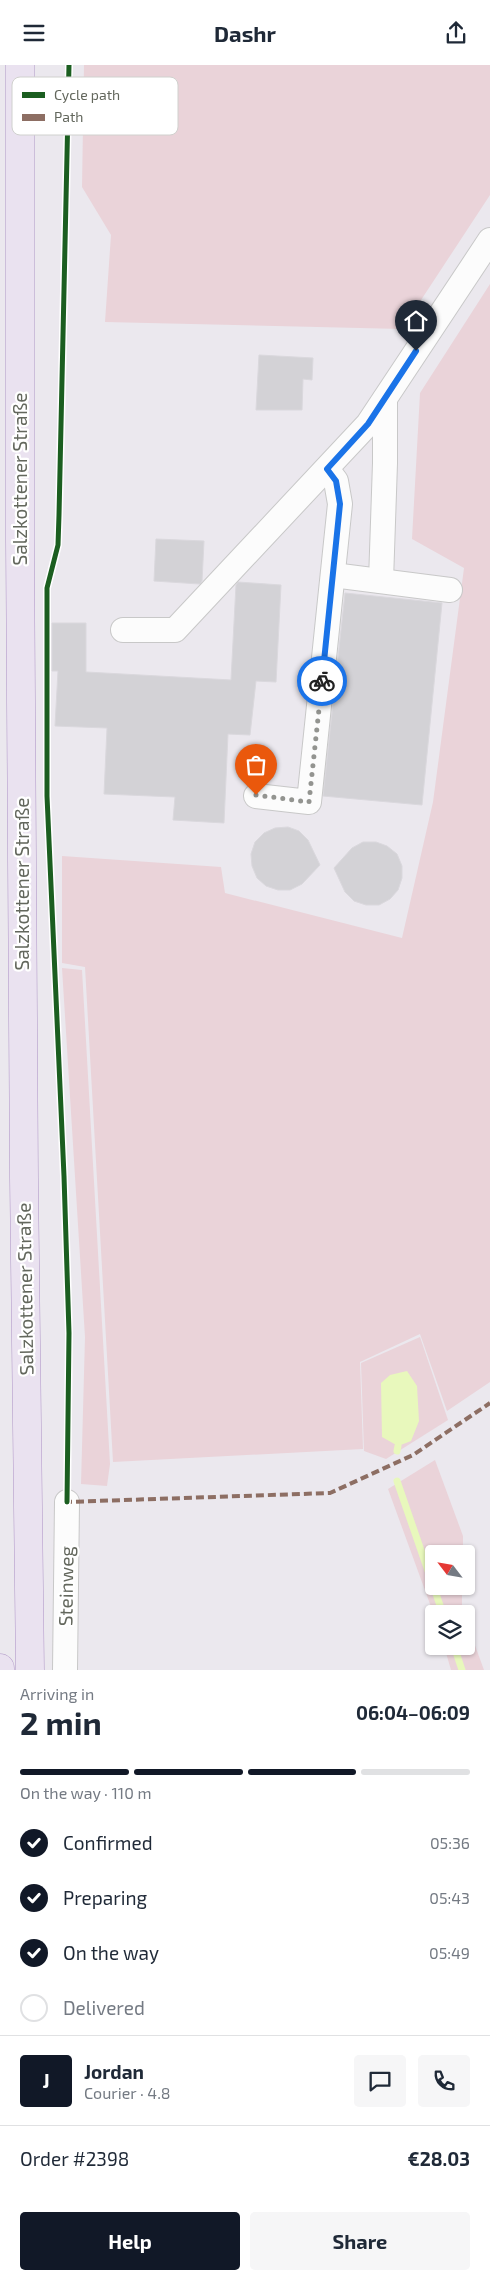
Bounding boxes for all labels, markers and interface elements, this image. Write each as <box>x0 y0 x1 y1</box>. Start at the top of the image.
icon: menu <box>20 19 48 47</box>
icon: share <box>442 19 470 47</box>
text: Dashr <box>214 20 276 46</box>
legend <box>12 77 178 135</box>
text: Cycle path <box>54 86 120 103</box>
text: Path <box>54 108 83 125</box>
pin <box>395 300 437 351</box>
icon: home <box>402 307 430 335</box>
street label: Salzkottener Straße <box>8 393 31 565</box>
courier <box>297 656 347 706</box>
icon: bike <box>308 667 336 695</box>
pin <box>235 744 277 795</box>
icon: bag <box>242 751 270 779</box>
street label: Salzkottener Straße <box>10 798 33 970</box>
street label: Salzkottener Straße <box>11 1202 38 1376</box>
street label: Steinweg <box>53 1545 78 1626</box>
north arrow <box>425 1545 475 1595</box>
map controls <box>425 1545 475 1655</box>
button: layers <box>425 1605 475 1655</box>
text: Arriving in <box>20 1684 94 1703</box>
text: 06:04–06:09 <box>356 1701 470 1724</box>
text: 2 min <box>20 1703 102 1741</box>
text: On the way · 110 m <box>20 1783 151 1802</box>
icon: check <box>20 1829 48 1857</box>
text: Confirmed <box>63 1831 153 1854</box>
text: 05:36 <box>430 1833 470 1852</box>
icon: check <box>20 1884 48 1912</box>
text: Preparing <box>63 1886 147 1909</box>
text: 05:43 <box>429 1888 470 1907</box>
icon: check <box>20 1939 48 1967</box>
text: On the way <box>63 1941 159 1964</box>
text: 05:49 <box>429 1943 470 1962</box>
text: Delivered <box>63 1996 145 2019</box>
button: chat <box>354 2055 406 2107</box>
button: phone <box>418 2055 470 2107</box>
text: Jordan <box>84 2060 144 2083</box>
text: J <box>42 2069 50 2092</box>
text: Courier · 4.8 <box>84 2083 171 2102</box>
text: Order #2398 <box>20 2147 129 2170</box>
text: €28.03 <box>408 2147 470 2170</box>
button: Help <box>20 2212 240 2270</box>
button: Share <box>250 2212 470 2270</box>

